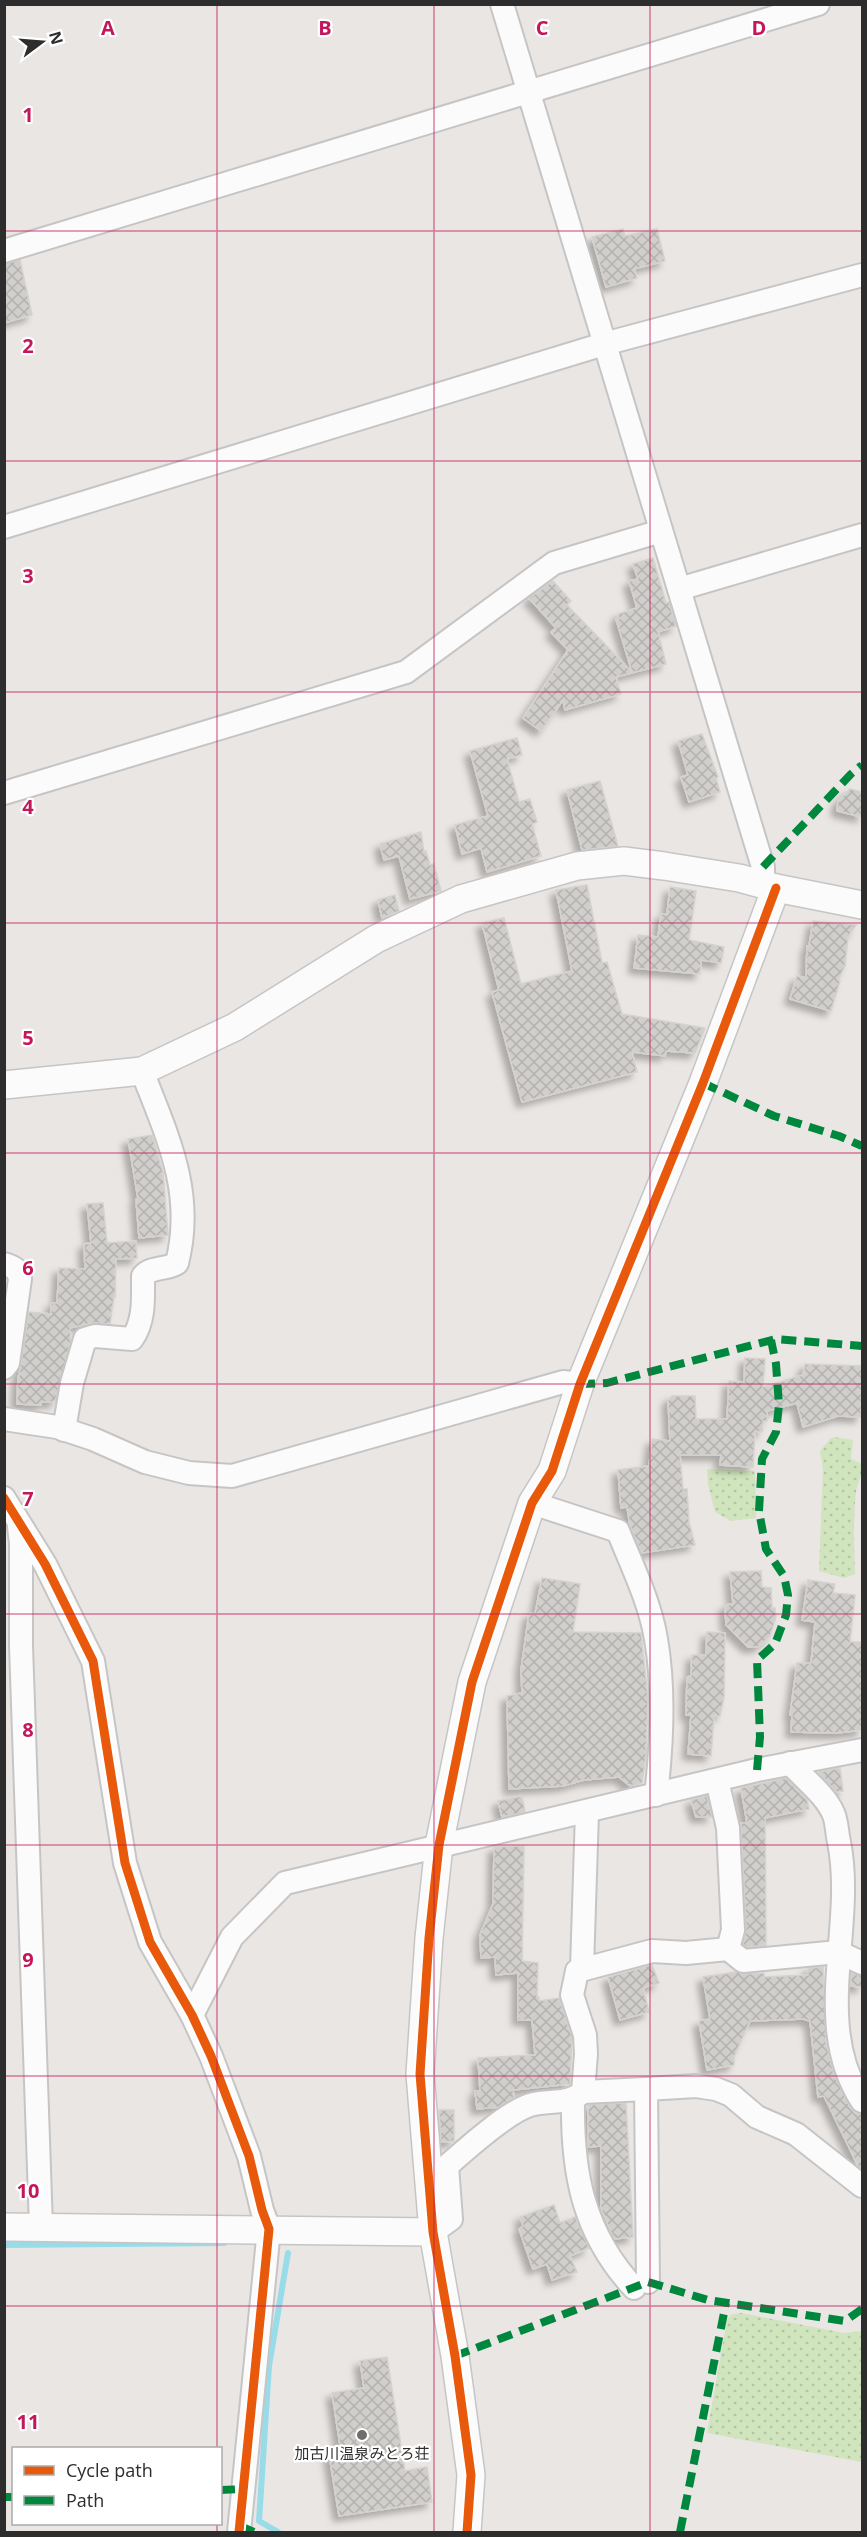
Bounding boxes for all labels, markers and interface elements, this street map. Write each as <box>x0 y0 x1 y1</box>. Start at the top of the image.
north arrow <box>12 12 72 72</box>
text: A <box>101 14 115 41</box>
text: B <box>318 14 332 41</box>
text: C <box>536 14 549 41</box>
text: D <box>752 14 766 41</box>
text: N <box>44 29 69 47</box>
text: 1 <box>22 101 34 128</box>
text: 2 <box>22 332 34 359</box>
text: 3 <box>22 562 34 589</box>
text: 4 <box>22 793 34 820</box>
text: 5 <box>22 1024 34 1051</box>
text: 6 <box>22 1254 34 1281</box>
text: 7 <box>22 1485 34 1512</box>
text: 8 <box>22 1716 34 1743</box>
text: 9 <box>22 1946 34 1973</box>
text: 10 <box>17 2177 39 2204</box>
text: 11 <box>17 2408 39 2435</box>
marker: 加古川温泉みとろ荘 <box>355 2428 369 2442</box>
place label: 加古川温泉みとろ荘 <box>294 2443 430 2463</box>
legend <box>12 2447 222 2525</box>
text: Cycle path <box>66 2458 153 2482</box>
text: Path <box>66 2488 104 2512</box>

